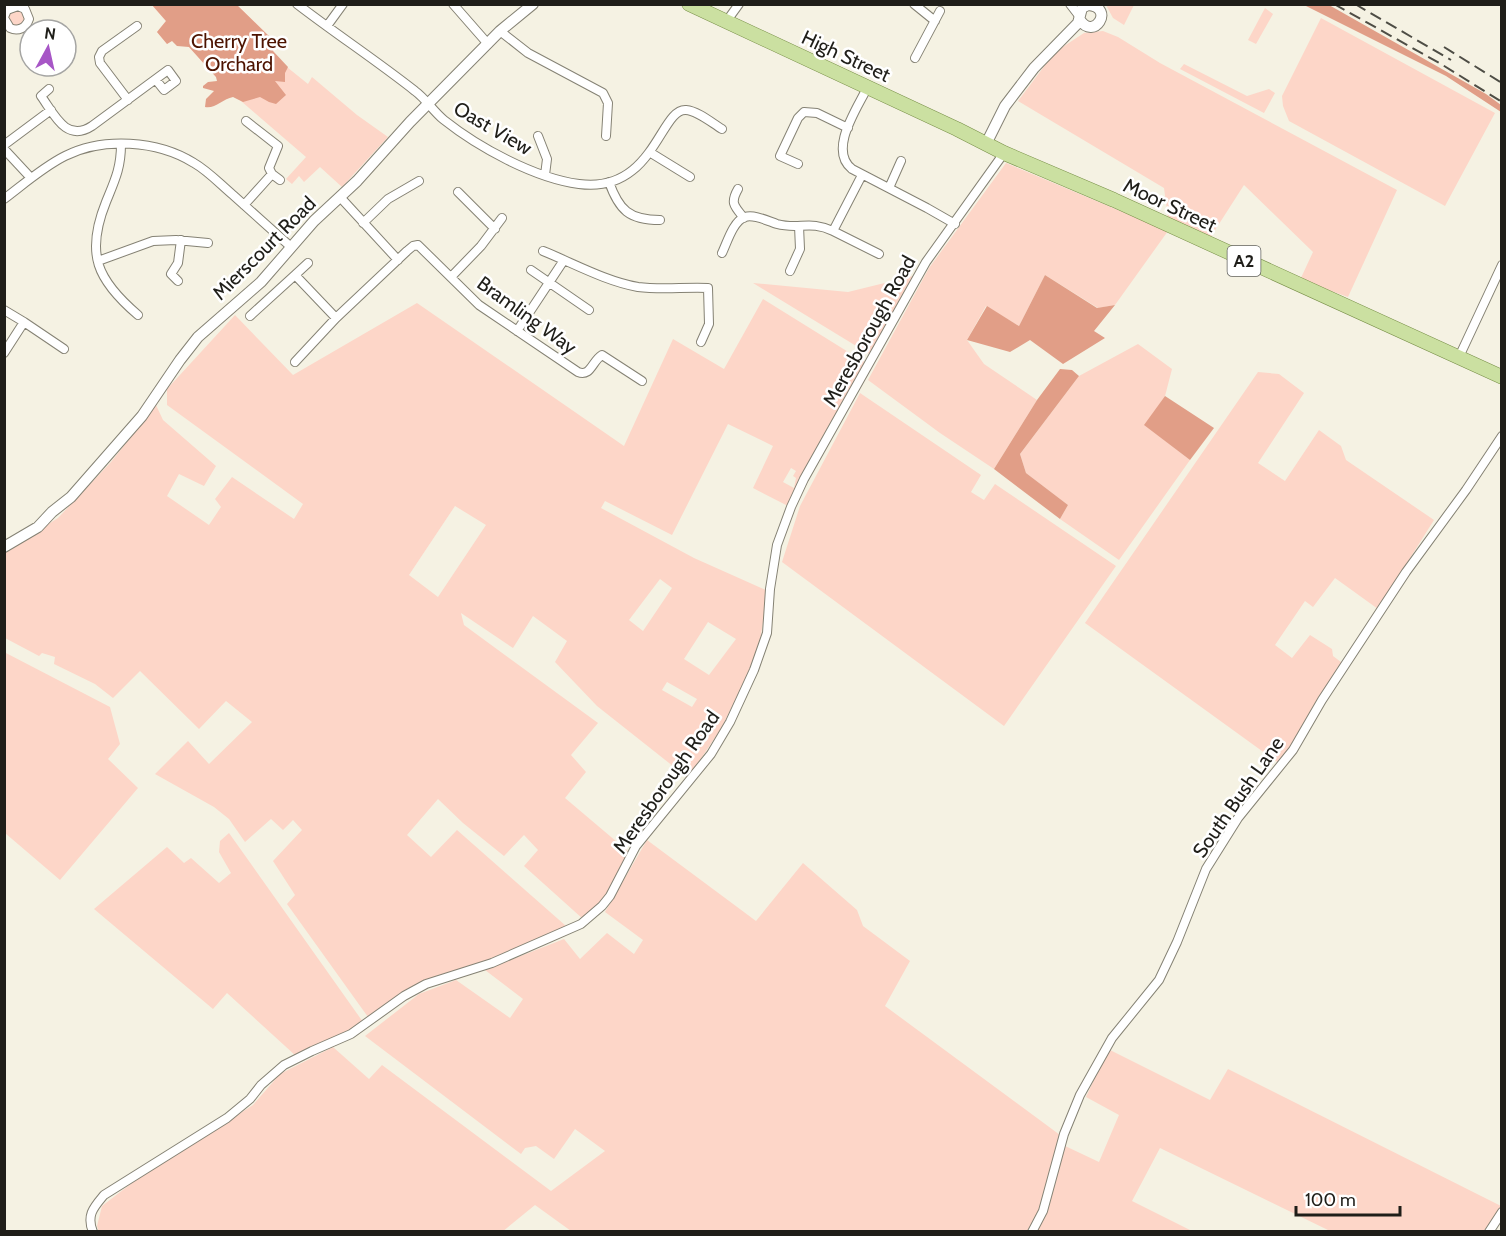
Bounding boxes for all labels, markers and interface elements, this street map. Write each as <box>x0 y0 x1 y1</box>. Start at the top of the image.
north arrow <box>18 18 78 78</box>
text: N <box>43 23 57 44</box>
street label: High Street <box>798 25 894 87</box>
park label: Cherry Tree Orchard <box>191 29 287 76</box>
street label: Oast View <box>450 96 537 160</box>
street label: Moor Street <box>1120 173 1221 237</box>
street label: Mierscourt Road <box>207 191 321 305</box>
road number: A2 <box>1228 246 1260 276</box>
street label: Meresborough Road <box>818 251 920 411</box>
street label: Bramling Way <box>473 271 581 359</box>
street label: Meresborough Road <box>608 706 724 858</box>
street label: South Bush Lane <box>1187 732 1289 862</box>
scale bar <box>1296 1179 1400 1217</box>
text: 100 m <box>1305 1189 1356 1211</box>

